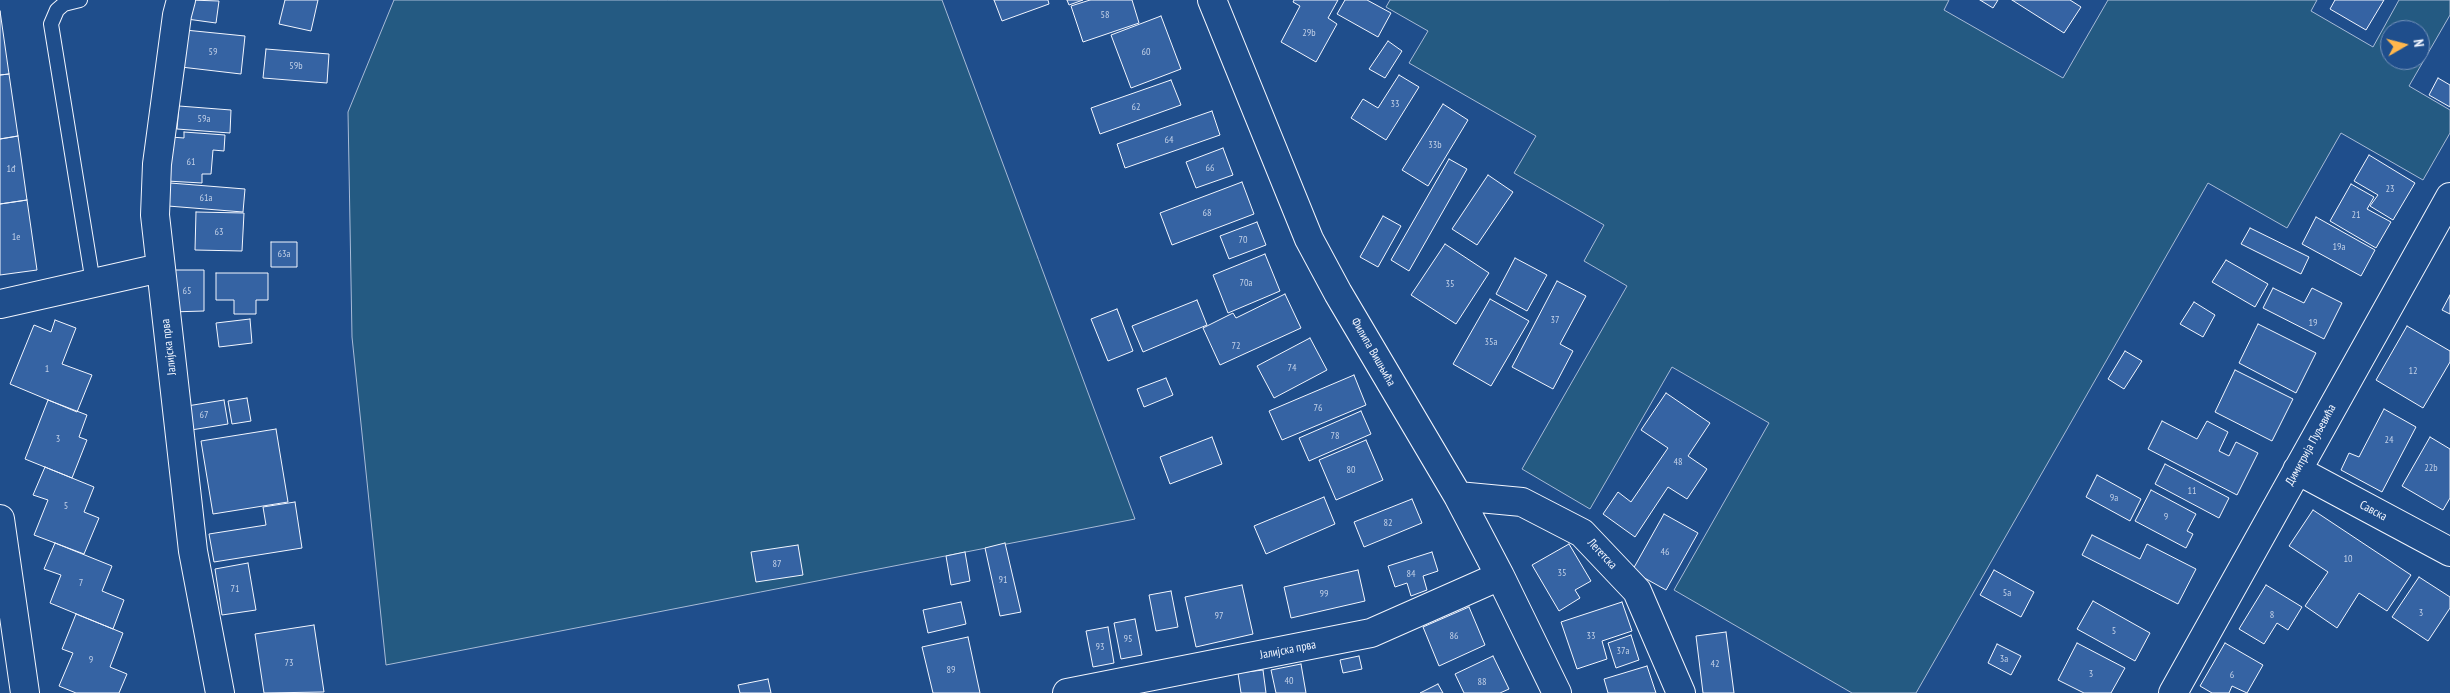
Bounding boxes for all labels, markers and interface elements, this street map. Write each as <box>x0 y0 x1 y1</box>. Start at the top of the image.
house number: 58 <box>1101 9 1109 21</box>
north arrow <box>2380 20 2430 70</box>
house number: 29b <box>1302 27 1316 39</box>
text: N <box>2409 38 2428 48</box>
house number: 59 <box>209 46 217 58</box>
house number: 60 <box>1142 46 1150 58</box>
house number: 59b <box>289 60 303 72</box>
house number: 33 <box>1391 98 1399 110</box>
house number: 62 <box>1132 101 1140 113</box>
house number: 59a <box>198 113 210 125</box>
house number: 64 <box>1165 134 1173 146</box>
house number: 33b <box>1428 139 1442 151</box>
house number: 61 <box>187 156 195 168</box>
house number: 66 <box>1206 162 1214 174</box>
house number: 1đ <box>7 163 15 175</box>
house number: 23 <box>2386 183 2394 195</box>
house number: 61a <box>200 192 212 204</box>
house number: 68 <box>1203 207 1211 219</box>
house number: 21 <box>2352 209 2360 221</box>
house number: 63 <box>215 226 223 238</box>
house number: 1e <box>12 231 20 243</box>
house number: 70 <box>1239 234 1247 246</box>
house number: 19a <box>2333 241 2345 253</box>
house number: 63a <box>278 248 290 260</box>
house number: 70a <box>1240 277 1252 289</box>
house number: 35 <box>1446 278 1454 290</box>
house number: 65 <box>183 285 191 297</box>
house number: 37 <box>1551 314 1559 326</box>
street label: Филипа Вишњића <box>1348 315 1398 389</box>
house number: 19 <box>2309 317 2317 329</box>
street label: Јалијска прва <box>158 318 180 376</box>
house number: 35a <box>1485 336 1497 348</box>
house number: 72 <box>1232 340 1240 352</box>
house number: 74 <box>1288 362 1296 374</box>
house number: 1 <box>45 363 49 375</box>
house number: 12 <box>2409 365 2417 377</box>
house number: 76 <box>1314 402 1322 414</box>
street label: Димитрија Пуљевића <box>2283 402 2339 488</box>
house number: 67 <box>200 409 208 421</box>
house number: 78 <box>1331 430 1339 442</box>
house number: 3 <box>56 433 60 445</box>
house number: 24 <box>2385 434 2393 446</box>
house number: 48 <box>1674 456 1682 468</box>
house number: 22b <box>2424 462 2438 474</box>
house number: 80 <box>1347 464 1355 476</box>
house number: 11 <box>2188 485 2196 497</box>
house number: 9a <box>2110 492 2118 504</box>
street label: Савска <box>2357 498 2389 524</box>
house number: 5 <box>64 500 68 512</box>
house number: 9 <box>2164 511 2168 523</box>
house number: 82 <box>1384 517 1392 529</box>
street label: Легетска <box>1584 536 1620 572</box>
house number: 46 <box>1661 546 1669 558</box>
house number: 10 <box>2344 553 2352 565</box>
house number: 87 <box>773 558 781 570</box>
house number: 35 <box>1558 567 1566 579</box>
house number: 84 <box>1407 568 1415 580</box>
house number: 91 <box>999 574 1007 586</box>
house number: 7 <box>79 577 83 589</box>
house number: 71 <box>231 583 239 595</box>
house number: 5a <box>2003 587 2011 599</box>
house number: 99 <box>1320 588 1328 600</box>
house number: 3 <box>2419 607 2423 619</box>
house number: 8 <box>2270 609 2274 621</box>
house number: 97 <box>1215 610 1223 622</box>
house number: 5 <box>2112 625 2116 637</box>
house number: 86 <box>1450 630 1458 642</box>
house number: 33 <box>1587 630 1595 642</box>
house number: 95 <box>1124 633 1132 645</box>
street label: Јалијска прва <box>1259 638 1317 662</box>
house number: 93 <box>1096 641 1104 653</box>
house number: 37a <box>1617 645 1629 657</box>
house number: 3a <box>2000 653 2008 665</box>
house number: 9 <box>89 654 93 666</box>
house number: 73 <box>285 657 293 669</box>
house number: 42 <box>1711 658 1719 670</box>
house number: 89 <box>947 664 955 676</box>
house number: 3 <box>2089 668 2093 680</box>
house number: 6 <box>2230 669 2234 681</box>
house number: 40 <box>1285 675 1293 687</box>
house number: 88 <box>1478 676 1486 688</box>

